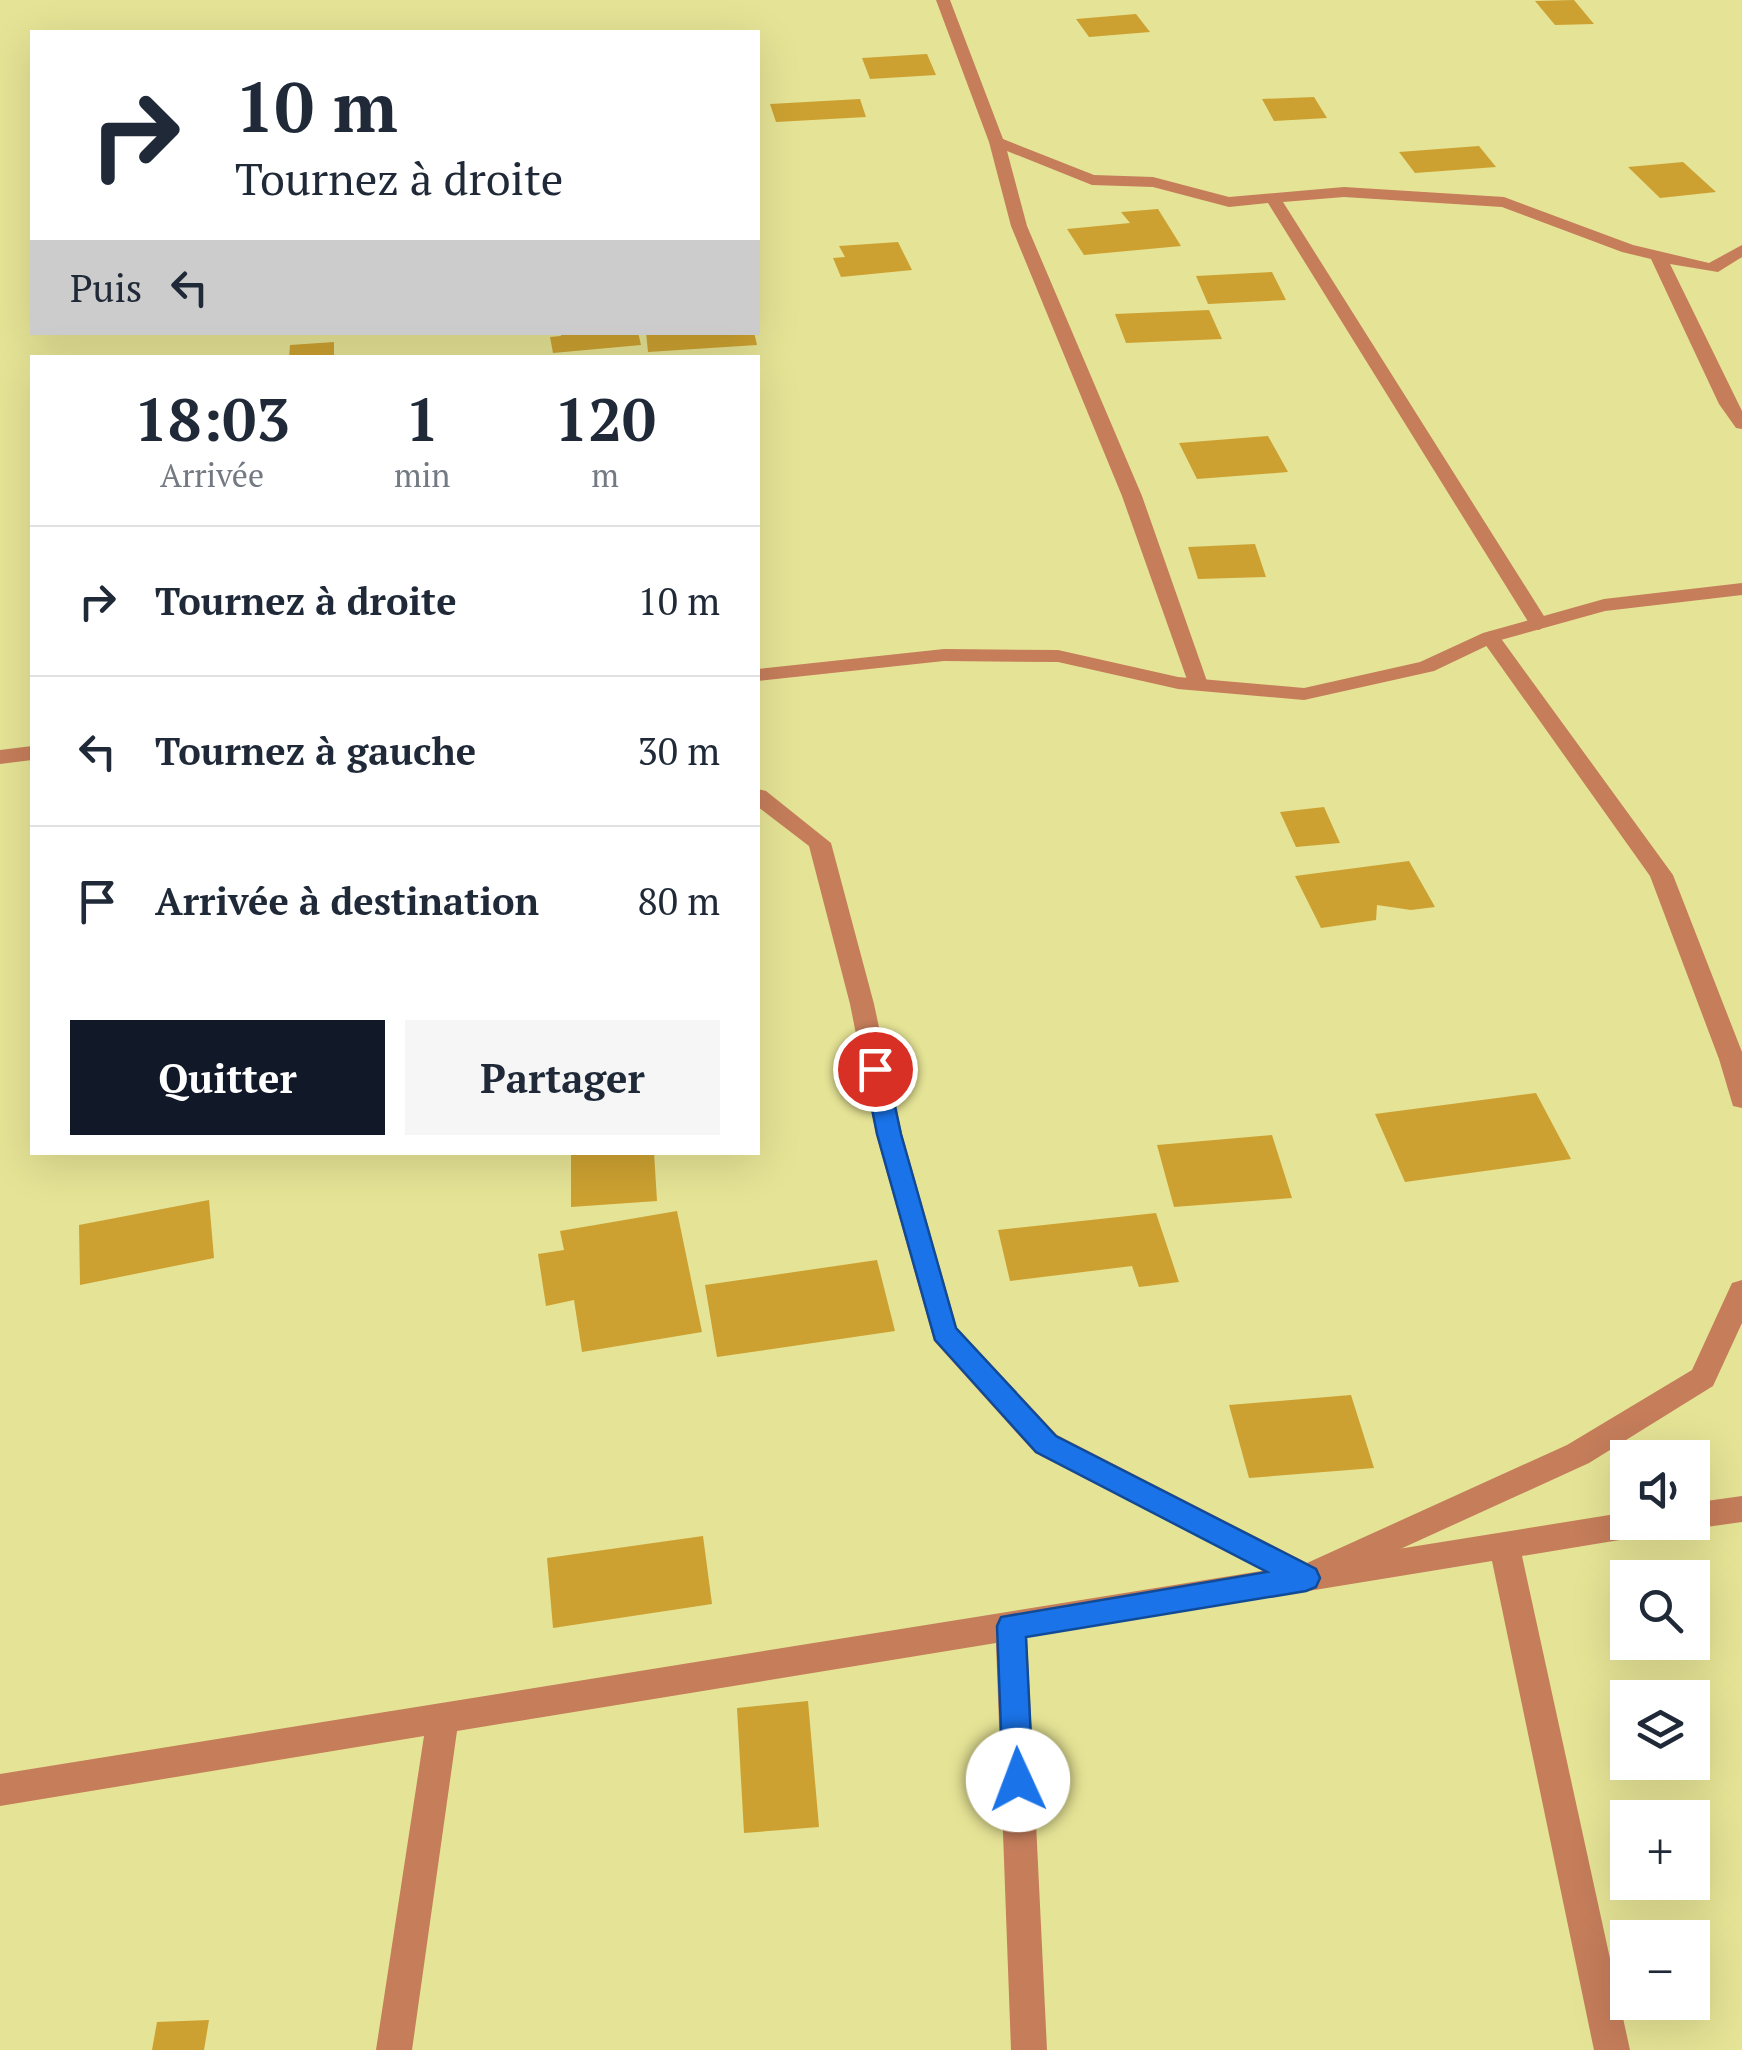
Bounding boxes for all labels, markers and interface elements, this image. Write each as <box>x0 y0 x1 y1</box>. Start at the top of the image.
text: 10 m <box>235 59 398 152</box>
icon: right <box>70 70 200 200</box>
text: Tournez à droite <box>235 148 563 208</box>
icon: left <box>162 260 217 315</box>
text: Puis <box>70 263 142 313</box>
text: 18:03 <box>134 379 290 458</box>
text: 1 <box>405 379 439 458</box>
text: 120 <box>554 379 656 458</box>
text: Arrivée <box>160 454 264 496</box>
text: min <box>394 454 450 496</box>
text: m <box>591 454 619 496</box>
icon: right <box>70 574 125 629</box>
text: Tournez à droite <box>155 576 457 626</box>
text: 10 m <box>637 576 720 626</box>
icon: left <box>70 724 125 779</box>
text: Tournez à gauche <box>155 726 476 776</box>
text: 30 m <box>637 726 720 776</box>
icon: arrive <box>70 874 125 929</box>
text: Arrivée à destination <box>155 876 539 926</box>
text: 80 m <box>637 876 720 926</box>
button: Quitter <box>70 1020 385 1135</box>
button: Partager <box>405 1020 720 1135</box>
pin <box>833 1027 918 1112</box>
icon: arrive <box>848 1042 903 1097</box>
map controls <box>1610 1440 1710 2020</box>
button: sound <box>1610 1440 1710 1540</box>
button: search <box>1610 1560 1710 1660</box>
button: layers <box>1610 1680 1710 1780</box>
position arrow <box>966 1728 1070 1832</box>
button: + <box>1610 1800 1710 1900</box>
button: − <box>1610 1920 1710 2020</box>

